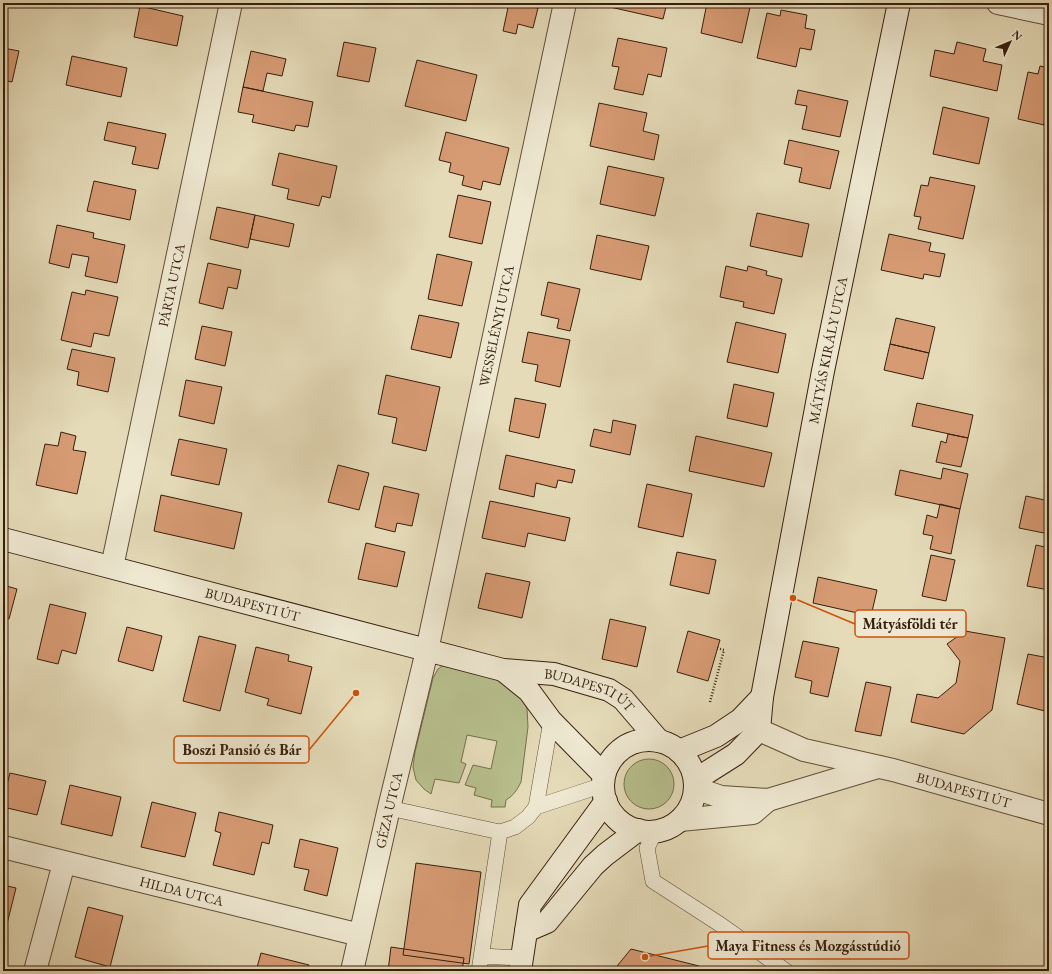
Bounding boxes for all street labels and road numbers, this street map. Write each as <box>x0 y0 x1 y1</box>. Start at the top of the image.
street label: PÁRTA UTCA <box>154 242 189 328</box>
street label: WESSELÉNYI UTCA <box>474 263 518 388</box>
street label: MÁTYÁS KIRÁLY UTCA <box>804 275 851 425</box>
street label: BUDAPESTI ÚT <box>203 583 302 626</box>
street label: BUDAPESTI ÚT <box>544 664 639 716</box>
street label: BUDAPESTI ÚT <box>915 768 1014 812</box>
street label: GÉZA UTCA <box>371 770 407 850</box>
street label: HILDA UTCA <box>138 872 226 910</box>

